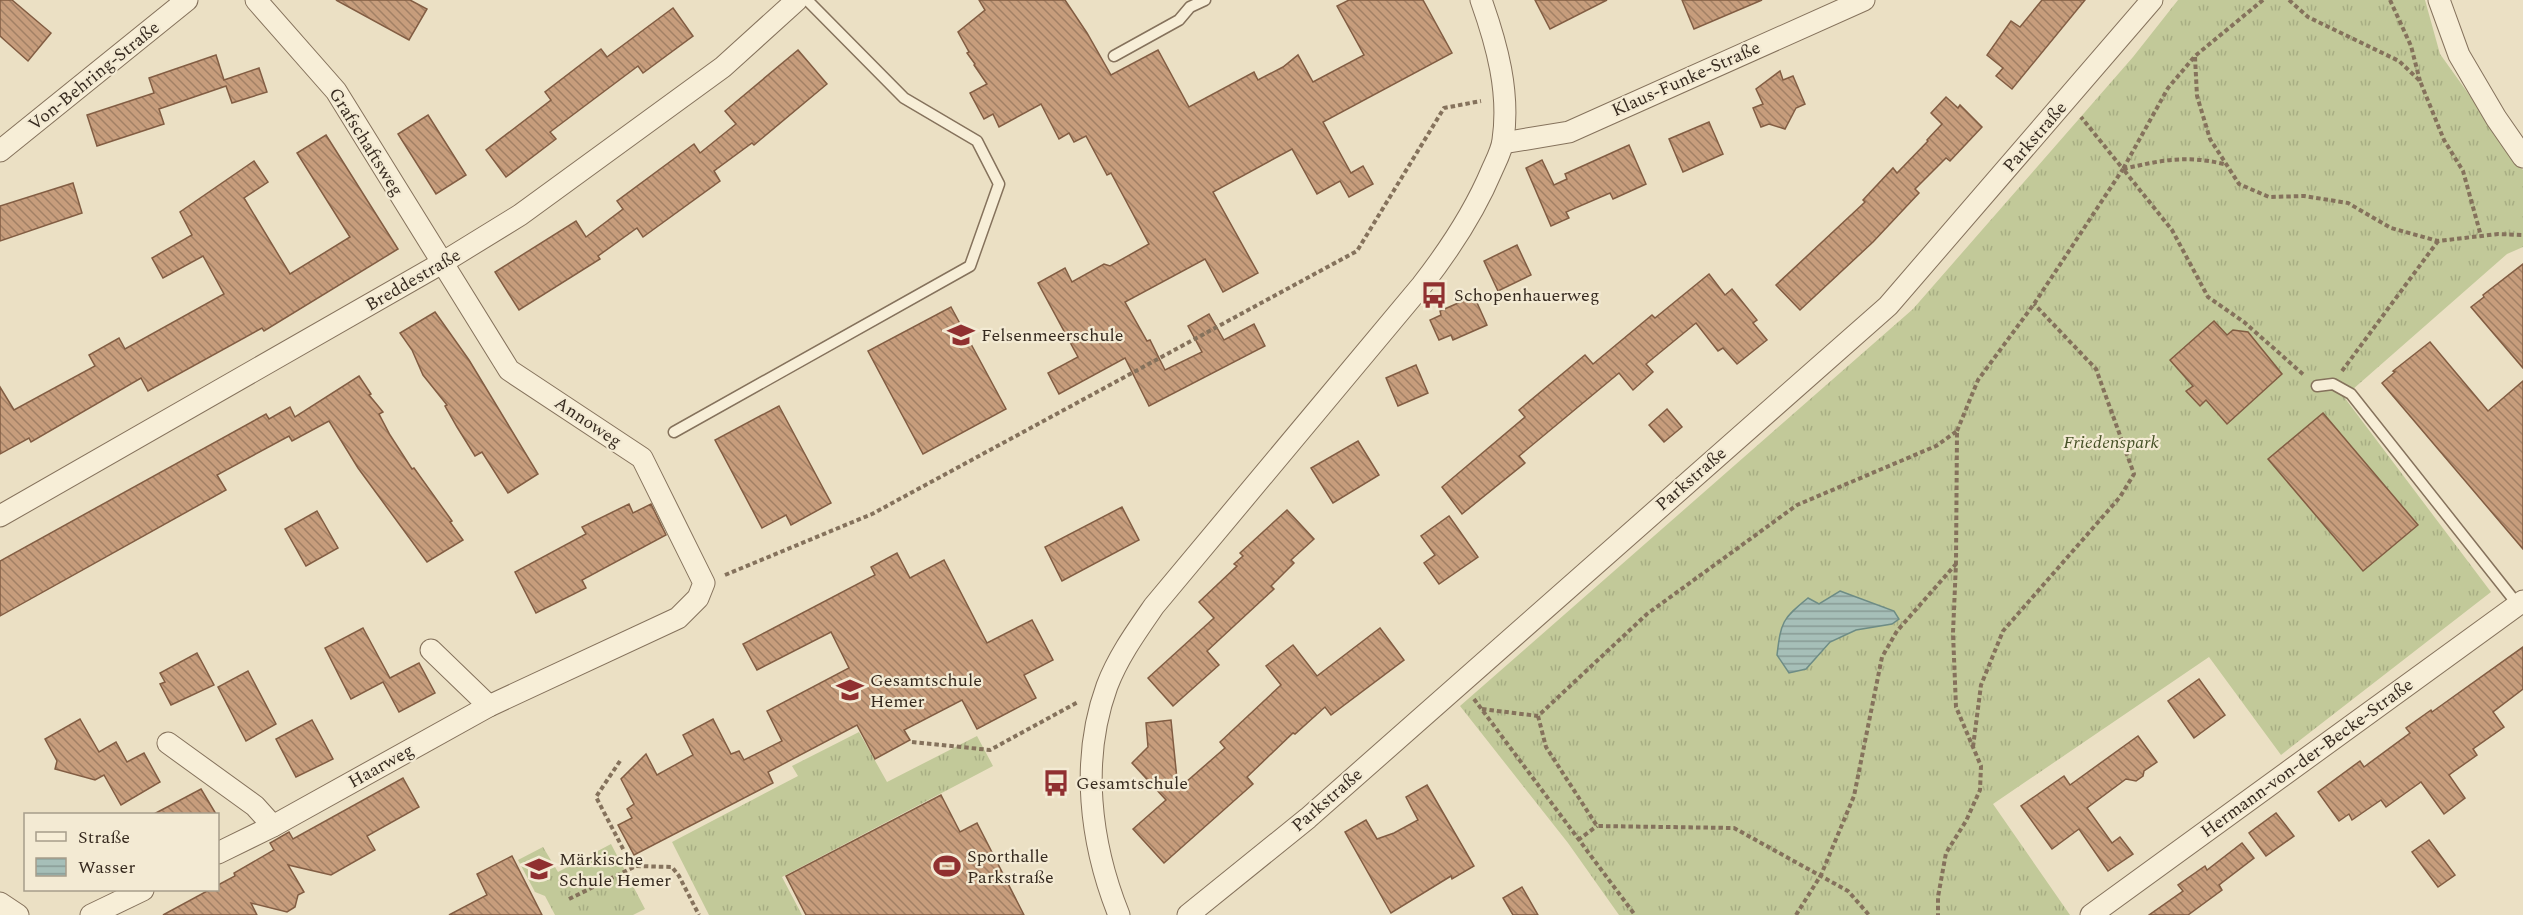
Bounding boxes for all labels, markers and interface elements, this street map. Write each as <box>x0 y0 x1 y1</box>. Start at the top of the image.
street label: Von-Behring-Straße <box>23 14 165 138</box>
street label: Klaus-Funke-Straße <box>1607 34 1765 124</box>
street label: Grafschaftsweg <box>322 82 410 202</box>
street label: Parkstraße <box>1996 95 2074 179</box>
street label: Breddestraße <box>360 242 466 318</box>
bus stop icon: Schopenhauerweg <box>1419 280 1449 310</box>
place label: Schopenhauerweg <box>1454 282 1599 309</box>
school or university icon: Felsenmeerschule <box>946 320 976 350</box>
place label: Felsenmeerschule <box>981 322 1124 349</box>
street label: Annoweg <box>549 389 627 455</box>
park label: Friedenspark <box>2063 429 2159 456</box>
street label: Parkstraße <box>1649 440 1733 518</box>
place label: Gesamtschule Hemer <box>870 667 982 715</box>
street label: Hermann-von-der-Becke-Straße <box>2195 672 2419 844</box>
school or university icon: Gesamtschule Hemer <box>835 675 865 705</box>
street label: Haarweg <box>343 737 419 795</box>
street label: Parkstraße <box>1285 761 1369 839</box>
bus stop icon: Gesamtschule <box>1041 768 1071 798</box>
place label: Gesamtschule <box>1076 770 1188 797</box>
legend <box>24 813 219 891</box>
text: Straße <box>78 824 130 851</box>
place label: Sporthalle Parkstraße <box>967 843 1054 891</box>
place label: Märkische Schule Hemer <box>559 846 671 894</box>
sports icon: Sporthalle Parkstraße <box>932 851 962 881</box>
text: Wasser <box>78 854 135 881</box>
school or university icon: Märkische Schule Hemer <box>524 854 554 884</box>

